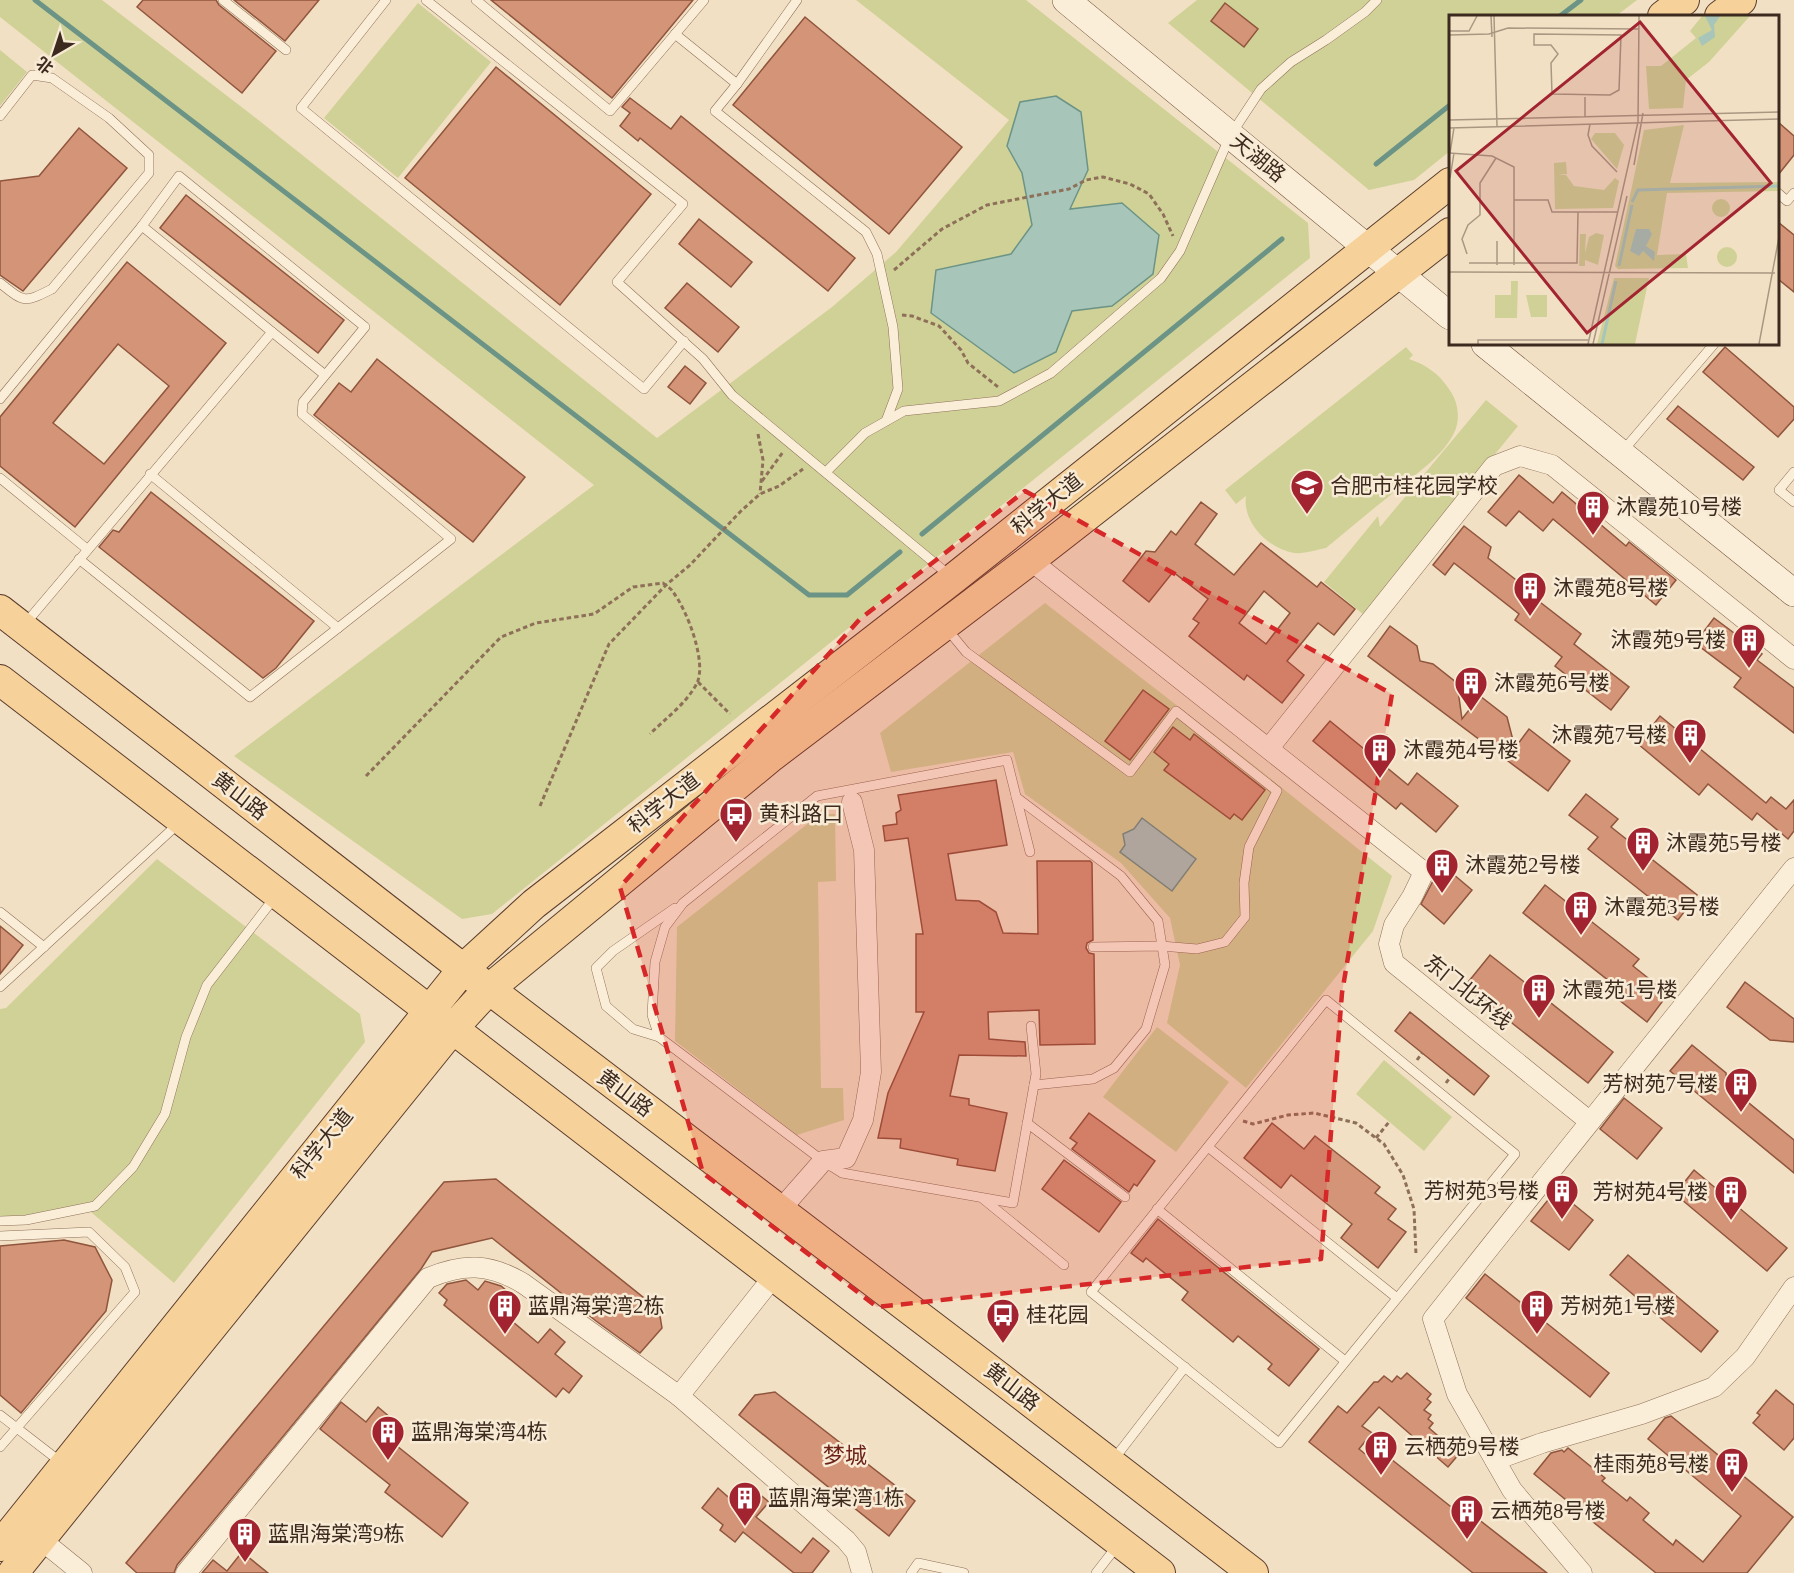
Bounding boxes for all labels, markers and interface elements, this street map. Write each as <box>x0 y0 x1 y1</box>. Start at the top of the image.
inset map <box>1449 15 1779 345</box>
north arrow <box>24 24 84 84</box>
text: 北 <box>33 54 56 77</box>
street label: 天湖路 <box>1226 129 1290 187</box>
street label: 科学大道 <box>1007 468 1087 540</box>
school or university icon: 合肥市桂花园学校 <box>1289 468 1325 515</box>
place label: 合肥市桂花园学校 <box>1330 474 1498 498</box>
building icon: 沐霞苑10号楼 <box>1575 489 1611 536</box>
place label: 沐霞苑10号楼 <box>1616 495 1742 519</box>
building icon: 沐霞苑8号楼 <box>1512 570 1548 617</box>
place label: 沐霞苑8号楼 <box>1553 576 1669 600</box>
building icon: 沐霞苑9号楼 <box>1731 622 1767 669</box>
place label: 沐霞苑9号楼 <box>1611 628 1726 652</box>
building icon: 沐霞苑6号楼 <box>1453 665 1489 712</box>
place label: 沐霞苑6号楼 <box>1494 671 1610 695</box>
building icon: 沐霞苑7号楼 <box>1672 717 1708 764</box>
place label: 沐霞苑7号楼 <box>1552 723 1667 747</box>
building icon: 沐霞苑4号楼 <box>1362 732 1398 779</box>
place label: 沐霞苑4号楼 <box>1403 738 1519 762</box>
street label: 黄山路 <box>208 767 272 825</box>
street label: 科学大道 <box>624 768 704 838</box>
bus stop icon: 黄科路口 <box>718 796 754 843</box>
place label: 黄科路口 <box>759 802 843 826</box>
building icon: 沐霞苑5号楼 <box>1625 825 1661 872</box>
place label: 沐霞苑5号楼 <box>1666 831 1782 855</box>
building icon: 沐霞苑2号楼 <box>1424 847 1460 894</box>
place label: 沐霞苑2号楼 <box>1465 853 1581 877</box>
building icon: 沐霞苑3号楼 <box>1563 889 1599 936</box>
place label: 沐霞苑3号楼 <box>1604 895 1720 919</box>
street label: 东门北环线 <box>1420 950 1516 1034</box>
building icon: 沐霞苑1号楼 <box>1521 972 1557 1019</box>
place label: 沐霞苑1号楼 <box>1562 978 1678 1002</box>
street label: 黄山路 <box>593 1064 657 1122</box>
building icon: 芳树苑7号楼 <box>1723 1066 1759 1113</box>
place label: 芳树苑7号楼 <box>1603 1072 1718 1096</box>
street label: 科学大道 <box>286 1104 358 1184</box>
building icon: 芳树苑3号楼 <box>1544 1173 1580 1220</box>
building icon: 芳树苑4号楼 <box>1713 1174 1749 1221</box>
place label: 芳树苑3号楼 <box>1424 1179 1539 1203</box>
place label: 芳树苑4号楼 <box>1593 1180 1708 1204</box>
building icon: 蓝鼎海棠湾2栋 <box>487 1288 523 1335</box>
building icon: 芳树苑1号楼 <box>1519 1288 1555 1335</box>
place label: 蓝鼎海棠湾2栋 <box>528 1294 665 1318</box>
place label: 芳树苑1号楼 <box>1560 1294 1676 1318</box>
bus stop icon: 桂花园 <box>985 1297 1021 1344</box>
place label: 桂花园 <box>1026 1303 1089 1327</box>
street label: 黄山路 <box>980 1358 1044 1416</box>
building icon: 蓝鼎海棠湾4栋 <box>370 1414 406 1461</box>
place label: 蓝鼎海棠湾4栋 <box>411 1420 548 1444</box>
building icon: 云栖苑9号楼 <box>1363 1429 1399 1476</box>
place label: 云栖苑9号楼 <box>1404 1435 1520 1459</box>
district label: 梦城 <box>823 1443 867 1468</box>
building icon: 桂雨苑8号楼 <box>1714 1446 1750 1493</box>
place label: 桂雨苑8号楼 <box>1594 1452 1709 1476</box>
building icon: 蓝鼎海棠湾1栋 <box>727 1480 763 1527</box>
place label: 蓝鼎海棠湾1栋 <box>768 1486 905 1510</box>
building icon: 云栖苑8号楼 <box>1449 1493 1485 1540</box>
place label: 云栖苑8号楼 <box>1490 1499 1606 1523</box>
building icon: 蓝鼎海棠湾9栋 <box>227 1516 263 1563</box>
place label: 蓝鼎海棠湾9栋 <box>268 1522 405 1546</box>

